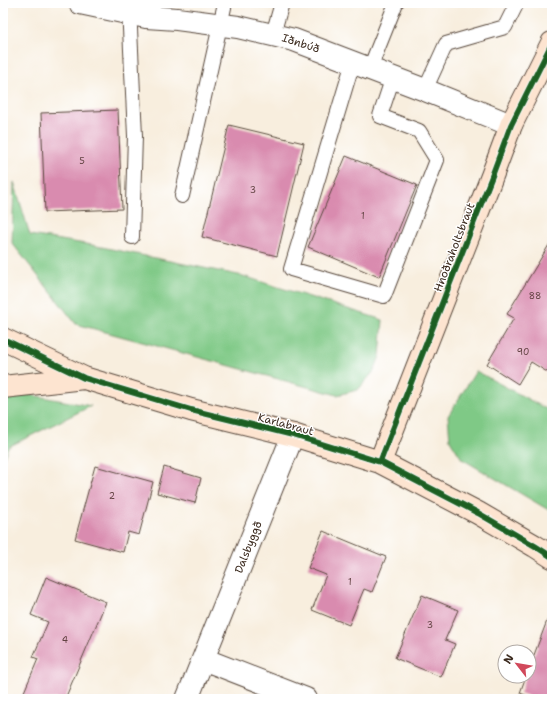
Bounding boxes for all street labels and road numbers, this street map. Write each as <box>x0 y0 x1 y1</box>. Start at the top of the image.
street label: Iðnbúð <box>280 30 322 57</box>
street label: Hnoðraholtsbraut <box>431 200 478 294</box>
street label: Karlabraut <box>256 410 316 439</box>
street label: Dalsbyggð <box>231 519 266 576</box>

